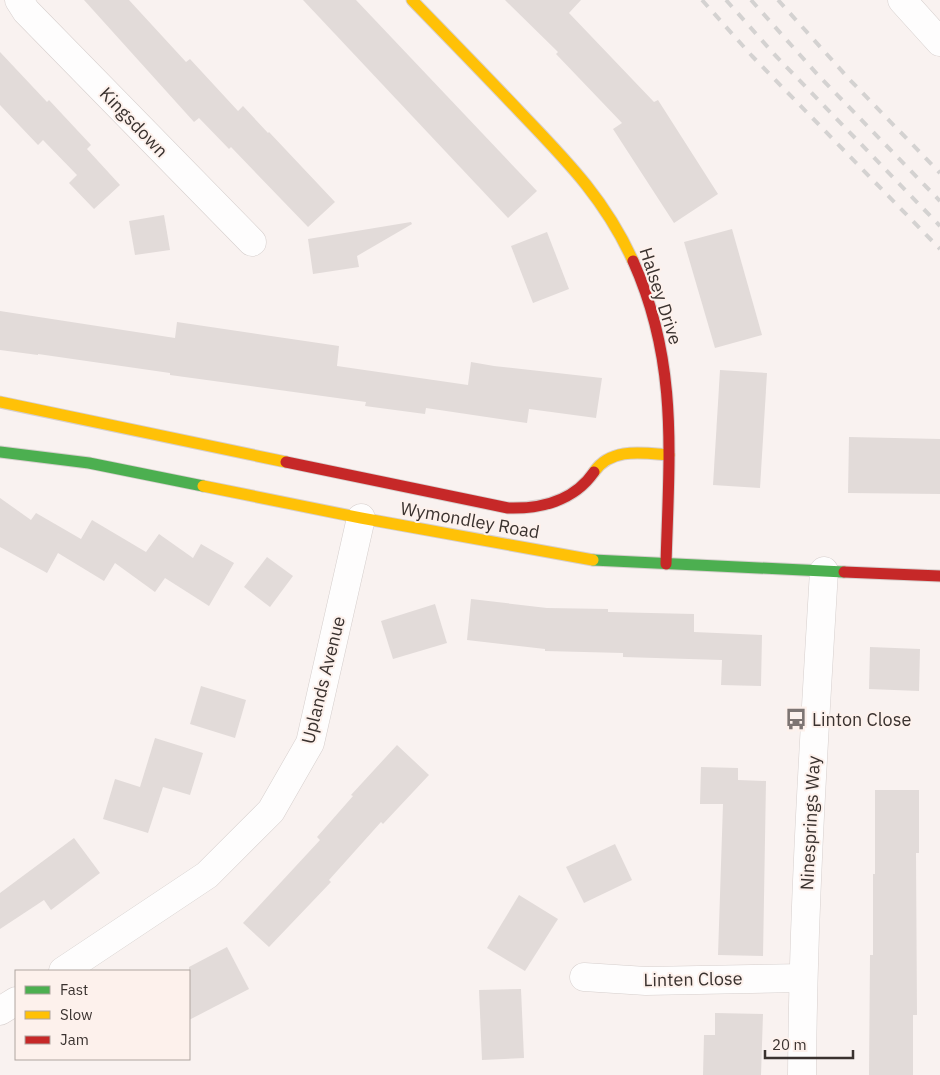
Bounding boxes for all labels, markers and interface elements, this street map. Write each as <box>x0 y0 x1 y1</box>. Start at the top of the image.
street label: Kingsdown <box>95 82 173 162</box>
street label: Halsey Drive <box>634 245 688 348</box>
street label: Wymondley Road <box>399 496 541 544</box>
street label: Uplands Avenue <box>296 614 350 746</box>
bus stop icon: Linton Close <box>783 706 809 732</box>
place label: Linton Close <box>812 708 911 731</box>
street label: Ninesprings Way <box>795 755 825 891</box>
street label: Linten Close <box>643 967 743 991</box>
legend <box>15 970 190 1060</box>
text: Fast <box>60 980 88 999</box>
text: Slow <box>60 1005 93 1024</box>
scale bar <box>765 1028 852 1060</box>
text: Jam <box>60 1030 89 1049</box>
text: 20 m <box>772 1035 807 1054</box>

